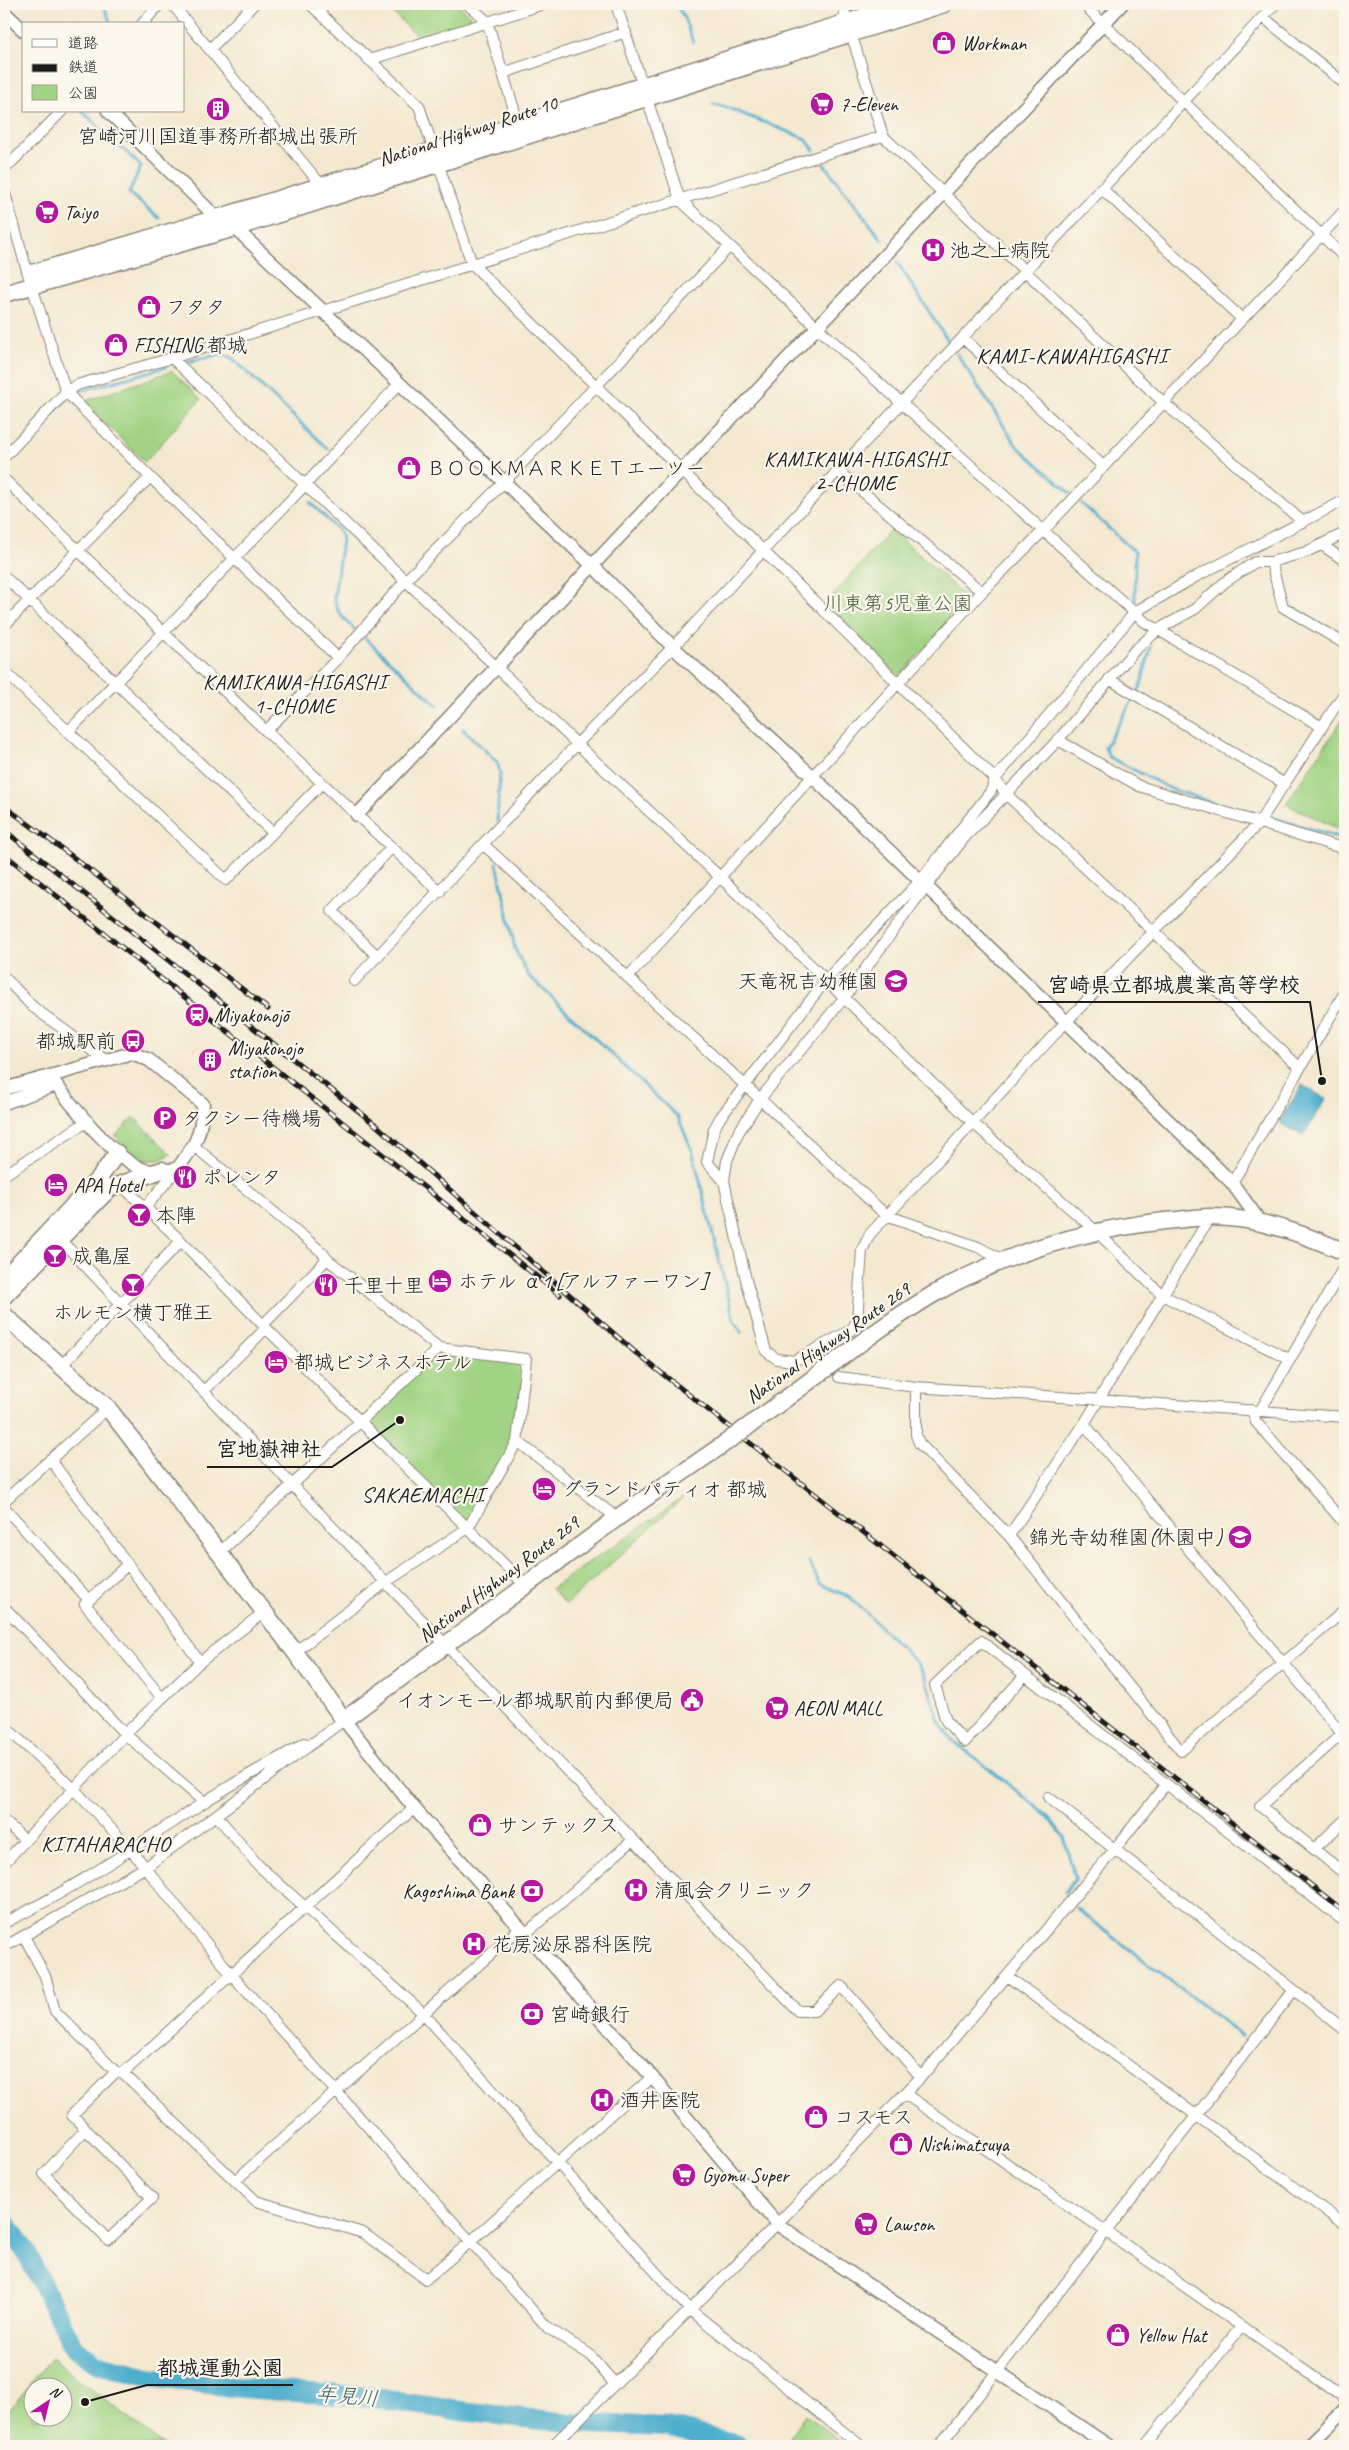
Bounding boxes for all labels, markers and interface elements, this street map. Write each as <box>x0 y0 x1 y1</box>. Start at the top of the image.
legend <box>22 22 185 112</box>
shop icon: Workman <box>931 30 957 56</box>
place label: Workman <box>962 31 1027 56</box>
text: 道路 <box>68 34 98 53</box>
text: 鉄道 <box>68 58 98 77</box>
text: 公園 <box>68 84 98 103</box>
street label: National Highway Route 10 <box>375 90 562 172</box>
supermarket icon: 7-Eleven <box>809 91 835 117</box>
place label: 7-Eleven <box>840 92 899 117</box>
building icon: 宮崎河川国道事務所都城出張所 <box>205 96 231 122</box>
place label: 宮崎河川国道事務所都城出張所 <box>78 124 358 149</box>
supermarket icon: Taiyo <box>34 199 60 225</box>
place label: Taiyo <box>64 200 99 225</box>
hospital icon: 池之上病院 <box>920 237 946 263</box>
place label: 池之上病院 <box>950 238 1050 263</box>
shop icon: フタタ <box>136 294 162 320</box>
place label: フタタ <box>166 295 226 320</box>
shop icon: FISHING 都城 <box>103 332 129 358</box>
place label: FISHING 都城 <box>134 333 247 358</box>
district label: KAMI-KAWAHIGASHI <box>976 342 1172 370</box>
district label: KAMIKAWA-HIGASHI 2-CHOME <box>764 446 952 496</box>
shop icon: ＢＯＯＫＭＡＲＫＥＴエーツー <box>396 455 422 481</box>
place label: ＢＯＯＫＭＡＲＫＥＴエーツー <box>426 456 706 481</box>
park label: 川東第5児童公園 <box>824 591 973 616</box>
district label: KAMIKAWA-HIGASHI 1-CHOME <box>203 669 391 719</box>
callout: 宮崎県立都城農業高等学校 <box>1038 966 1310 1002</box>
school or university icon: 天竜祝吉幼稚園 <box>883 968 909 994</box>
place label: 天竜祝吉幼稚園 <box>738 969 878 994</box>
text: 宮崎県立都城農業高等学校 <box>1048 972 1300 998</box>
station icon: Miyakonojō <box>184 1002 210 1028</box>
place label: Miyakonojō <box>214 1003 292 1028</box>
bus stop icon: 都城駅前 <box>120 1028 146 1054</box>
place label: 都城駅前 <box>36 1029 116 1054</box>
place label: Miyakonojo station <box>228 1036 305 1084</box>
building icon: Miyakonojo station <box>197 1047 223 1073</box>
parking icon: タクシー待機場 <box>152 1105 178 1131</box>
place label: タクシー待機場 <box>182 1106 322 1131</box>
restaurant icon: ポレンタ <box>172 1164 198 1190</box>
place label: ポレンタ <box>202 1165 281 1190</box>
hotel icon: APA Hotel <box>43 1172 69 1198</box>
place label: APA Hotel <box>74 1173 146 1198</box>
bar icon: 本陣 <box>126 1202 152 1228</box>
place label: 本陣 <box>156 1203 196 1228</box>
bar icon: 成亀屋 <box>42 1243 68 1269</box>
place label: 成亀屋 <box>72 1244 132 1269</box>
hotel icon: ホテル α1 [アルファーワン] <box>427 1268 453 1294</box>
place label: ホテル α1 [アルファーワン] <box>458 1269 711 1294</box>
bar icon: ホルモン横丁雅王 <box>120 1272 146 1298</box>
restaurant icon: 千里十里 <box>313 1272 339 1298</box>
place label: 千里十里 <box>344 1273 424 1298</box>
street label: National Highway Route 269 <box>741 1276 917 1409</box>
place label: ホルモン横丁雅王 <box>53 1300 213 1325</box>
hotel icon: 都城ビジネスホテル <box>263 1349 289 1375</box>
place label: 都城ビジネスホテル <box>294 1350 472 1375</box>
callout: 宮地嶽神社 <box>207 1431 332 1467</box>
text: 宮地嶽神社 <box>217 1436 322 1462</box>
hotel icon: グランドパティオ 都城 <box>531 1476 557 1502</box>
place label: グランドパティオ 都城 <box>562 1477 767 1502</box>
district label: SAKAEMACHI <box>361 1481 489 1509</box>
street label: National Highway Route 269 <box>413 1509 586 1648</box>
school or university icon: 錦光寺幼稚園(休園中) <box>1227 1524 1253 1550</box>
place label: 錦光寺幼稚園(休園中) <box>1029 1525 1223 1550</box>
public building icon: イオンモール都城駅前内郵便局 <box>679 1687 705 1713</box>
place label: イオンモール都城駅前内郵便局 <box>396 1688 674 1713</box>
supermarket icon: AEON MALL <box>764 1695 790 1721</box>
place label: AEON MALL <box>794 1696 883 1721</box>
shop icon: サンテックス <box>467 1812 493 1838</box>
place label: サンテックス <box>498 1813 619 1838</box>
district label: KITAHARACHO <box>41 1830 172 1858</box>
hospital icon: 清風会クリニック <box>623 1877 649 1903</box>
bank icon: Kagoshima Bank <box>519 1878 545 1904</box>
place label: 清風会クリニック <box>654 1878 814 1903</box>
place label: Kagoshima Bank <box>403 1879 516 1904</box>
hospital icon: 花房泌尿器科医院 <box>461 1931 487 1957</box>
place label: 花房泌尿器科医院 <box>492 1932 652 1957</box>
bank icon: 宮崎銀行 <box>519 2001 545 2027</box>
place label: 宮崎銀行 <box>550 2002 630 2027</box>
hospital icon: 酒井医院 <box>589 2087 615 2113</box>
place label: 酒井医院 <box>620 2088 700 2113</box>
shop icon: コスモス <box>803 2104 829 2130</box>
place label: コスモス <box>834 2105 913 2130</box>
shop icon: Nishimatsuya <box>888 2131 914 2157</box>
place label: Nishimatsuya <box>918 2132 1011 2157</box>
supermarket icon: Gyomu Super <box>671 2162 697 2188</box>
place label: Gyomu Super <box>702 2163 790 2188</box>
supermarket icon: Lawson <box>853 2211 879 2237</box>
place label: Lawson <box>884 2212 935 2237</box>
shop icon: Yellow Hat <box>1105 2322 1131 2348</box>
place label: Yellow Hat <box>1136 2323 1209 2348</box>
callout: 都城運動公園 <box>147 2349 293 2385</box>
text: 都城運動公園 <box>157 2355 283 2381</box>
north arrow <box>22 2378 72 2428</box>
water label: 年見川 <box>314 2380 380 2412</box>
text: N <box>47 2382 66 2403</box>

